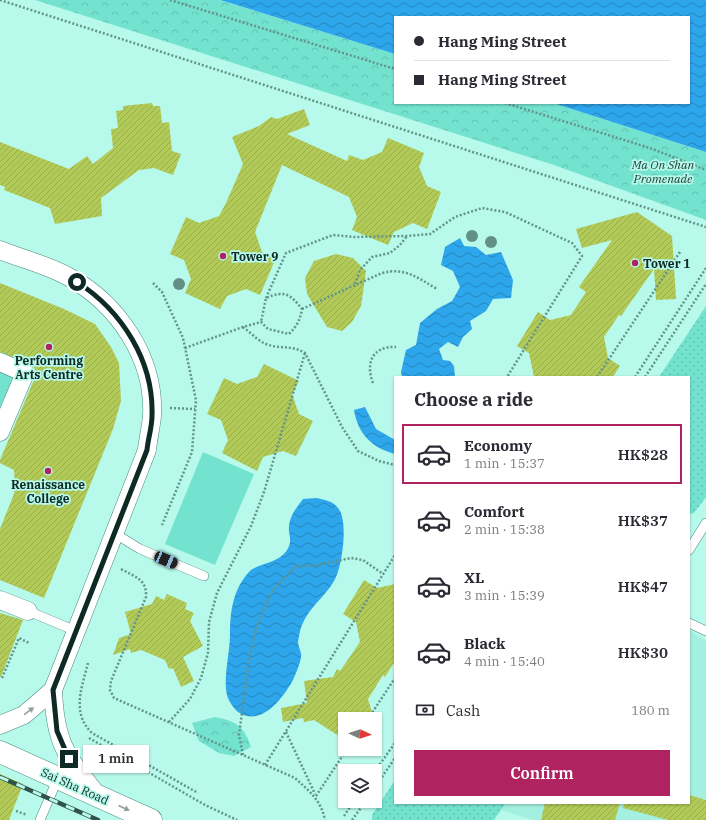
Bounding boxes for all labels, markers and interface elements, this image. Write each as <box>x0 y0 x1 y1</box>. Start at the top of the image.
text: Hang Ming Street <box>438 32 566 51</box>
text: Hang Ming Street <box>438 70 566 89</box>
park label: Ma On Shan Promenade <box>631 157 695 186</box>
place label: Tower 9 <box>231 249 279 264</box>
marker: Tower 9 <box>218 251 228 261</box>
place label: Tower 1 <box>643 256 691 271</box>
marker: Tower 1 <box>630 258 640 268</box>
route start <box>68 273 86 291</box>
marker: Performing Arts Centre <box>44 342 54 352</box>
place label: Performing Arts Centre <box>15 353 83 382</box>
text: Choose a ride <box>414 388 533 411</box>
icon: car <box>416 436 452 472</box>
text: Economy <box>464 436 532 455</box>
text: HK$28 <box>618 445 668 464</box>
text: 1 min · 15:37 <box>464 455 545 472</box>
marker: Renaissance College <box>43 466 53 476</box>
place label: Renaissance College <box>11 477 85 506</box>
icon: car <box>416 502 452 538</box>
text: Comfort <box>464 502 524 521</box>
text: HK$37 <box>618 511 668 530</box>
text: 2 min · 15:38 <box>464 521 545 538</box>
car <box>153 550 179 570</box>
icon: car <box>416 568 452 604</box>
text: XL <box>464 568 484 587</box>
text: HK$47 <box>618 577 668 596</box>
text: 3 min · 15:39 <box>464 587 545 604</box>
icon: car <box>416 634 452 670</box>
text: Black <box>464 634 505 653</box>
text: HK$30 <box>618 643 668 662</box>
text: 4 min · 15:40 <box>464 653 545 670</box>
icon: cash <box>414 699 436 721</box>
text: Cash <box>446 701 480 720</box>
text: 180 m <box>631 702 670 719</box>
one-way arrow <box>23 707 34 716</box>
north arrow <box>338 712 382 756</box>
map controls <box>338 712 382 808</box>
callout: 1 min <box>83 745 149 773</box>
route end <box>60 750 78 768</box>
text: 1 min <box>98 750 134 767</box>
button: Confirm <box>414 750 670 796</box>
street label: Sai Sha Road <box>39 764 111 808</box>
button: layers <box>338 764 382 808</box>
one-way arrow <box>119 805 130 811</box>

